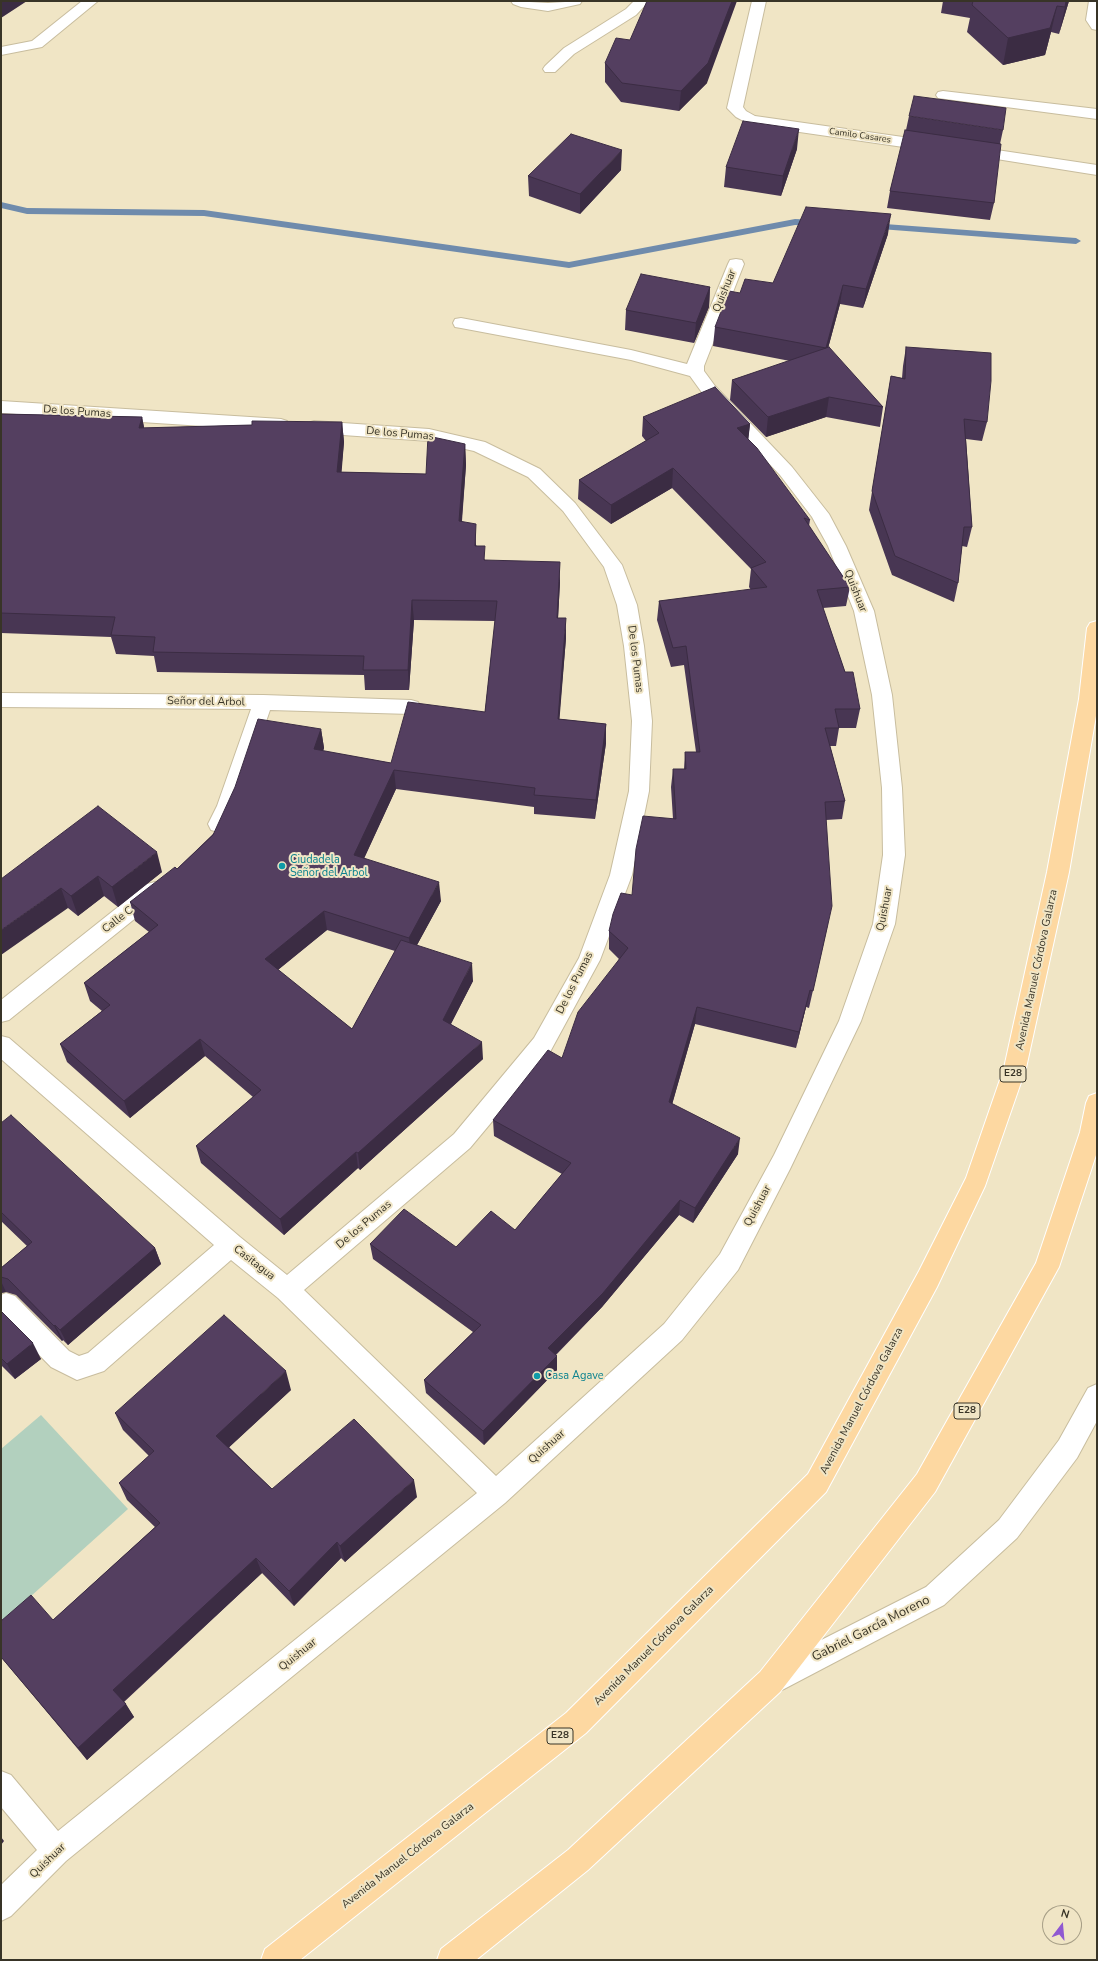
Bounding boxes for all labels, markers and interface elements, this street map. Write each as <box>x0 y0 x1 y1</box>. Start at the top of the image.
street label: Camilo Casares <box>828 126 892 146</box>
street label: Quishuar <box>711 268 739 314</box>
street label: De los Pumas <box>43 403 111 421</box>
street label: De los Pumas <box>366 424 434 444</box>
street label: Quishuar <box>841 568 869 614</box>
street label: De los Pumas <box>624 625 646 693</box>
street label: Señor del Arbol <box>167 695 245 709</box>
place label: Ciudadela Señor del Arbol <box>290 853 368 879</box>
marker: Ciudadela Señor del Arbol <box>277 861 287 871</box>
street label: Quishuar <box>874 886 896 932</box>
street label: Avenida Manuel Córdova Galarza <box>1013 888 1061 1052</box>
street label: Calle C <box>100 904 136 936</box>
street label: De los Pumas <box>554 950 596 1016</box>
road number: E28 <box>1000 1066 1026 1082</box>
street label: Quishuar <box>742 1183 774 1229</box>
street label: De los Pumas <box>334 1198 394 1252</box>
street label: Casitagua <box>231 1243 277 1283</box>
street label: Avenida Manuel Córdova Galarza <box>818 1325 906 1477</box>
place label: Casa Agave <box>545 1369 604 1383</box>
marker: Casa Agave <box>532 1371 542 1381</box>
road number: E28 <box>954 1403 980 1419</box>
street label: Quishuar <box>526 1427 568 1467</box>
street label: Avenida Manuel Córdova Galarza <box>591 1583 717 1709</box>
street label: Gabriel García Moreno <box>809 1592 933 1666</box>
street label: Quishuar <box>277 1636 319 1674</box>
road number: E28 <box>547 1728 573 1744</box>
street label: Avenida Manuel Córdova Galarza <box>339 1800 477 1912</box>
street label: Quishuar <box>27 1841 69 1881</box>
north arrow <box>1042 1905 1082 1945</box>
text: N <box>1059 1906 1071 1922</box>

